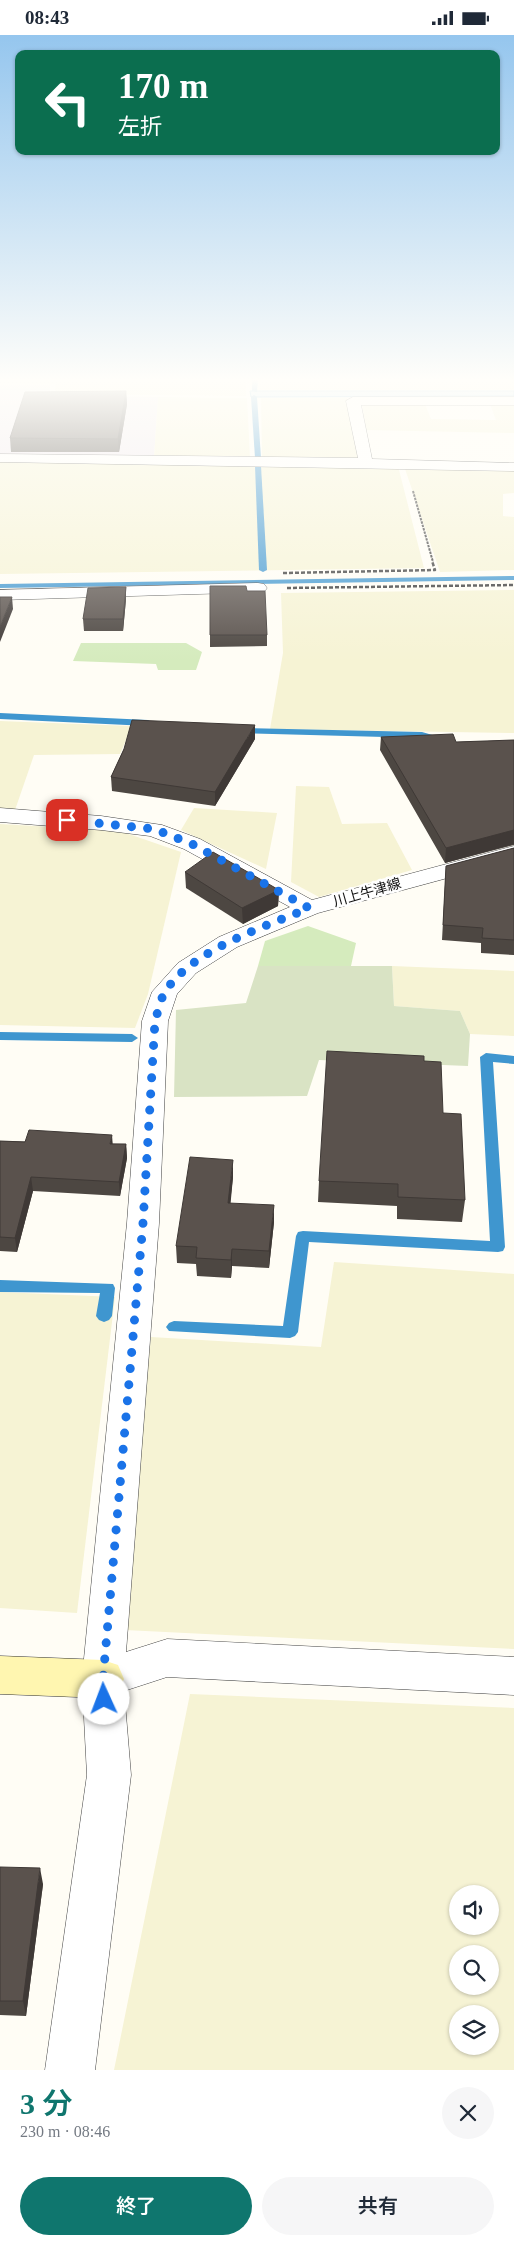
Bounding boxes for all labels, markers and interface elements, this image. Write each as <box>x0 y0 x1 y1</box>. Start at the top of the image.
text: 08:43 <box>25 7 69 28</box>
text: 170 m <box>118 67 208 106</box>
icon: left <box>35 70 100 135</box>
text: 左折 <box>118 114 162 139</box>
pin <box>46 799 88 841</box>
icon: arrive <box>53 806 81 834</box>
street label: 川上牛津線 <box>331 876 403 909</box>
position arrow <box>77 1672 129 1724</box>
map controls <box>449 1885 499 2055</box>
button: sound <box>449 1885 499 1935</box>
button: search <box>449 1945 499 1995</box>
button: layers <box>449 2005 499 2055</box>
text: 3 分 <box>20 2087 73 2120</box>
button: close <box>442 2087 494 2139</box>
text: 230 m · 08:46 <box>20 2123 110 2140</box>
button: 終了 <box>20 2177 252 2235</box>
button: 共有 <box>262 2177 494 2235</box>

